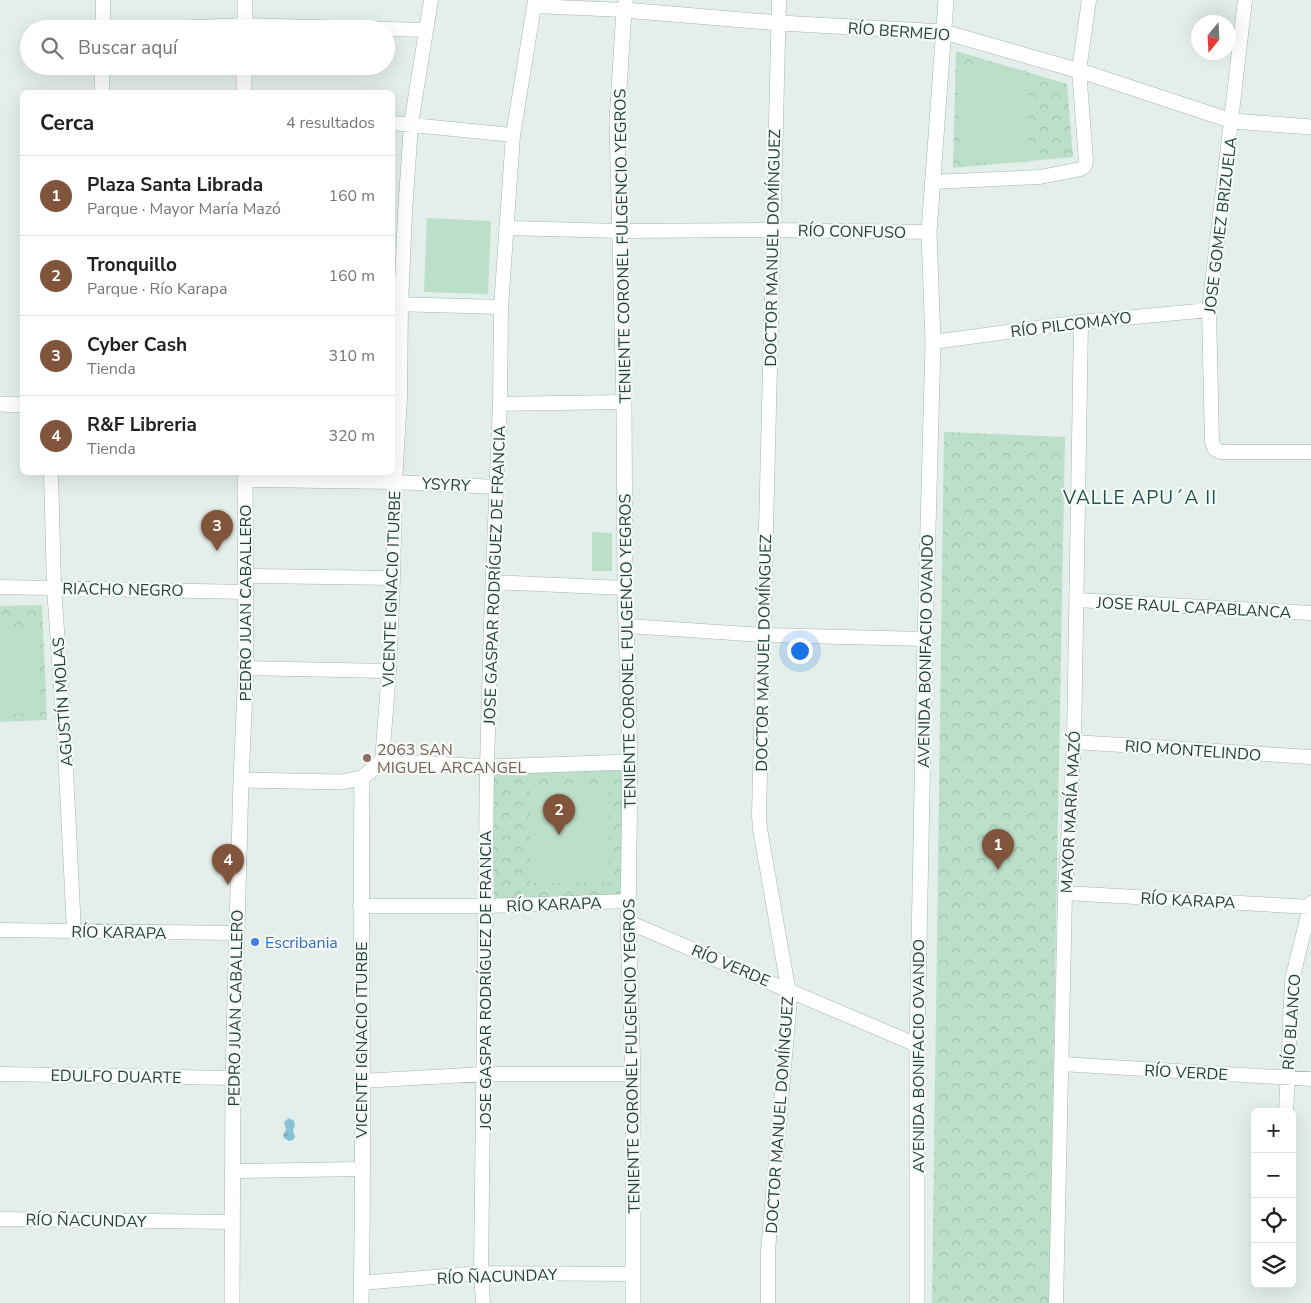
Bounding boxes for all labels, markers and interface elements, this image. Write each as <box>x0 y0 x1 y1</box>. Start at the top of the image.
north arrow <box>1191 15 1236 60</box>
street label: RÍO BERMEJO <box>847 17 951 47</box>
search box <box>20 20 395 75</box>
icon: search <box>38 34 66 62</box>
text: Buscar aquí <box>78 35 177 61</box>
street label: TENIENTE CORONEL FULGENCIO YEGROS <box>609 88 637 403</box>
text: Cerca <box>40 109 94 137</box>
text: 4 resultados <box>286 112 375 134</box>
street label: DOCTOR MANUEL DOMÍNGUEZ <box>760 129 786 367</box>
street label: JOSE GOMEZ BRIZUELA <box>1199 136 1243 315</box>
text: Plaza Santa Librada <box>87 172 263 198</box>
text: 1 <box>51 185 61 207</box>
text: 160 m <box>328 185 375 207</box>
text: Parque · Mayor María Mazó <box>87 198 281 220</box>
street label: RÍO CONFUSO <box>798 220 906 244</box>
text: Tronquillo <box>87 252 177 278</box>
text: 2 <box>51 265 61 287</box>
text: 160 m <box>328 265 375 287</box>
text: Parque · Río Karapa <box>87 278 227 300</box>
street label: RÍO PILCOMAYO <box>1009 307 1133 343</box>
text: Cyber Cash <box>87 332 187 358</box>
text: 3 <box>51 345 61 367</box>
text: 310 m <box>328 345 375 367</box>
text: Tienda <box>87 358 136 380</box>
text: R&F Libreria <box>87 412 197 438</box>
text: 4 <box>51 425 61 447</box>
text: 320 m <box>328 425 375 447</box>
street label: JOSE GASPAR RODRÍGUEZ DE FRANCIA <box>479 425 511 726</box>
text: Tienda <box>87 438 136 460</box>
street label: YSYRY <box>420 473 471 497</box>
district label: VALLE APU´A II <box>1062 485 1217 511</box>
street label: VICENTE IGNACIO ITURBE <box>378 490 406 689</box>
street label: TENIENTE CORONEL FULGENCIO YEGROS <box>614 493 642 808</box>
street label: PEDRO JUAN CABALLERO <box>235 505 257 701</box>
pin: 3 <box>201 510 233 551</box>
street label: DOCTOR MANUEL DOMÍNGUEZ <box>751 534 777 772</box>
street label: AVENIDA BONIFACIO OVANDO <box>913 534 939 768</box>
street label: RIACHO NEGRO <box>62 578 184 602</box>
street label: JOSE RAUL CAPABLANCA <box>1095 592 1292 624</box>
street label: AGUSTÍN MOLAS <box>47 636 78 767</box>
your location <box>787 638 813 664</box>
street label: MAYOR MARÍA MAZÓ <box>1056 730 1086 894</box>
street label: RIO MONTELINDO <box>1124 735 1262 767</box>
place label: 2063 SAN MIGUEL ARCANGEL <box>377 739 526 779</box>
marker: 2063 SAN MIGUEL ARCANGEL <box>361 752 373 764</box>
pin: 2 <box>543 794 575 835</box>
pin: 1 <box>982 829 1014 870</box>
street label: JOSE GASPAR RODRÍGUEZ DE FRANCIA <box>475 830 497 1131</box>
pin: 4 <box>212 844 244 885</box>
street label: RÍO KARAPA <box>1140 888 1236 914</box>
street label: RÍO KARAPA <box>506 892 602 918</box>
street label: TENIENTE CORONEL FULGENCIO YEGROS <box>618 898 646 1213</box>
street label: PEDRO JUAN CABALLERO <box>223 909 249 1107</box>
street label: RÍO KARAPA <box>71 921 167 945</box>
place label: Escribania <box>265 932 338 954</box>
marker: Escribania <box>249 936 261 948</box>
street label: RÍO VERDE <box>688 939 773 992</box>
street label: AVENIDA BONIFACIO OVANDO <box>908 939 930 1173</box>
street label: VICENTE IGNACIO ITURBE <box>351 942 373 1139</box>
street label: RÍO BLANCO <box>1278 973 1306 1071</box>
street label: DOCTOR MANUEL DOMÍNGUEZ <box>761 995 799 1234</box>
street label: RÍO VERDE <box>1144 1060 1228 1086</box>
street label: EDULFO DUARTE <box>50 1065 182 1089</box>
map controls <box>1251 1108 1296 1288</box>
button: + <box>1251 1108 1296 1153</box>
button: − <box>1251 1153 1296 1198</box>
button: locate <box>1251 1198 1296 1243</box>
street label: RÍO ÑACUNDAY <box>26 1209 147 1233</box>
button: layers <box>1251 1243 1296 1288</box>
street label: RÍO ÑACUNDAY <box>436 1264 558 1290</box>

